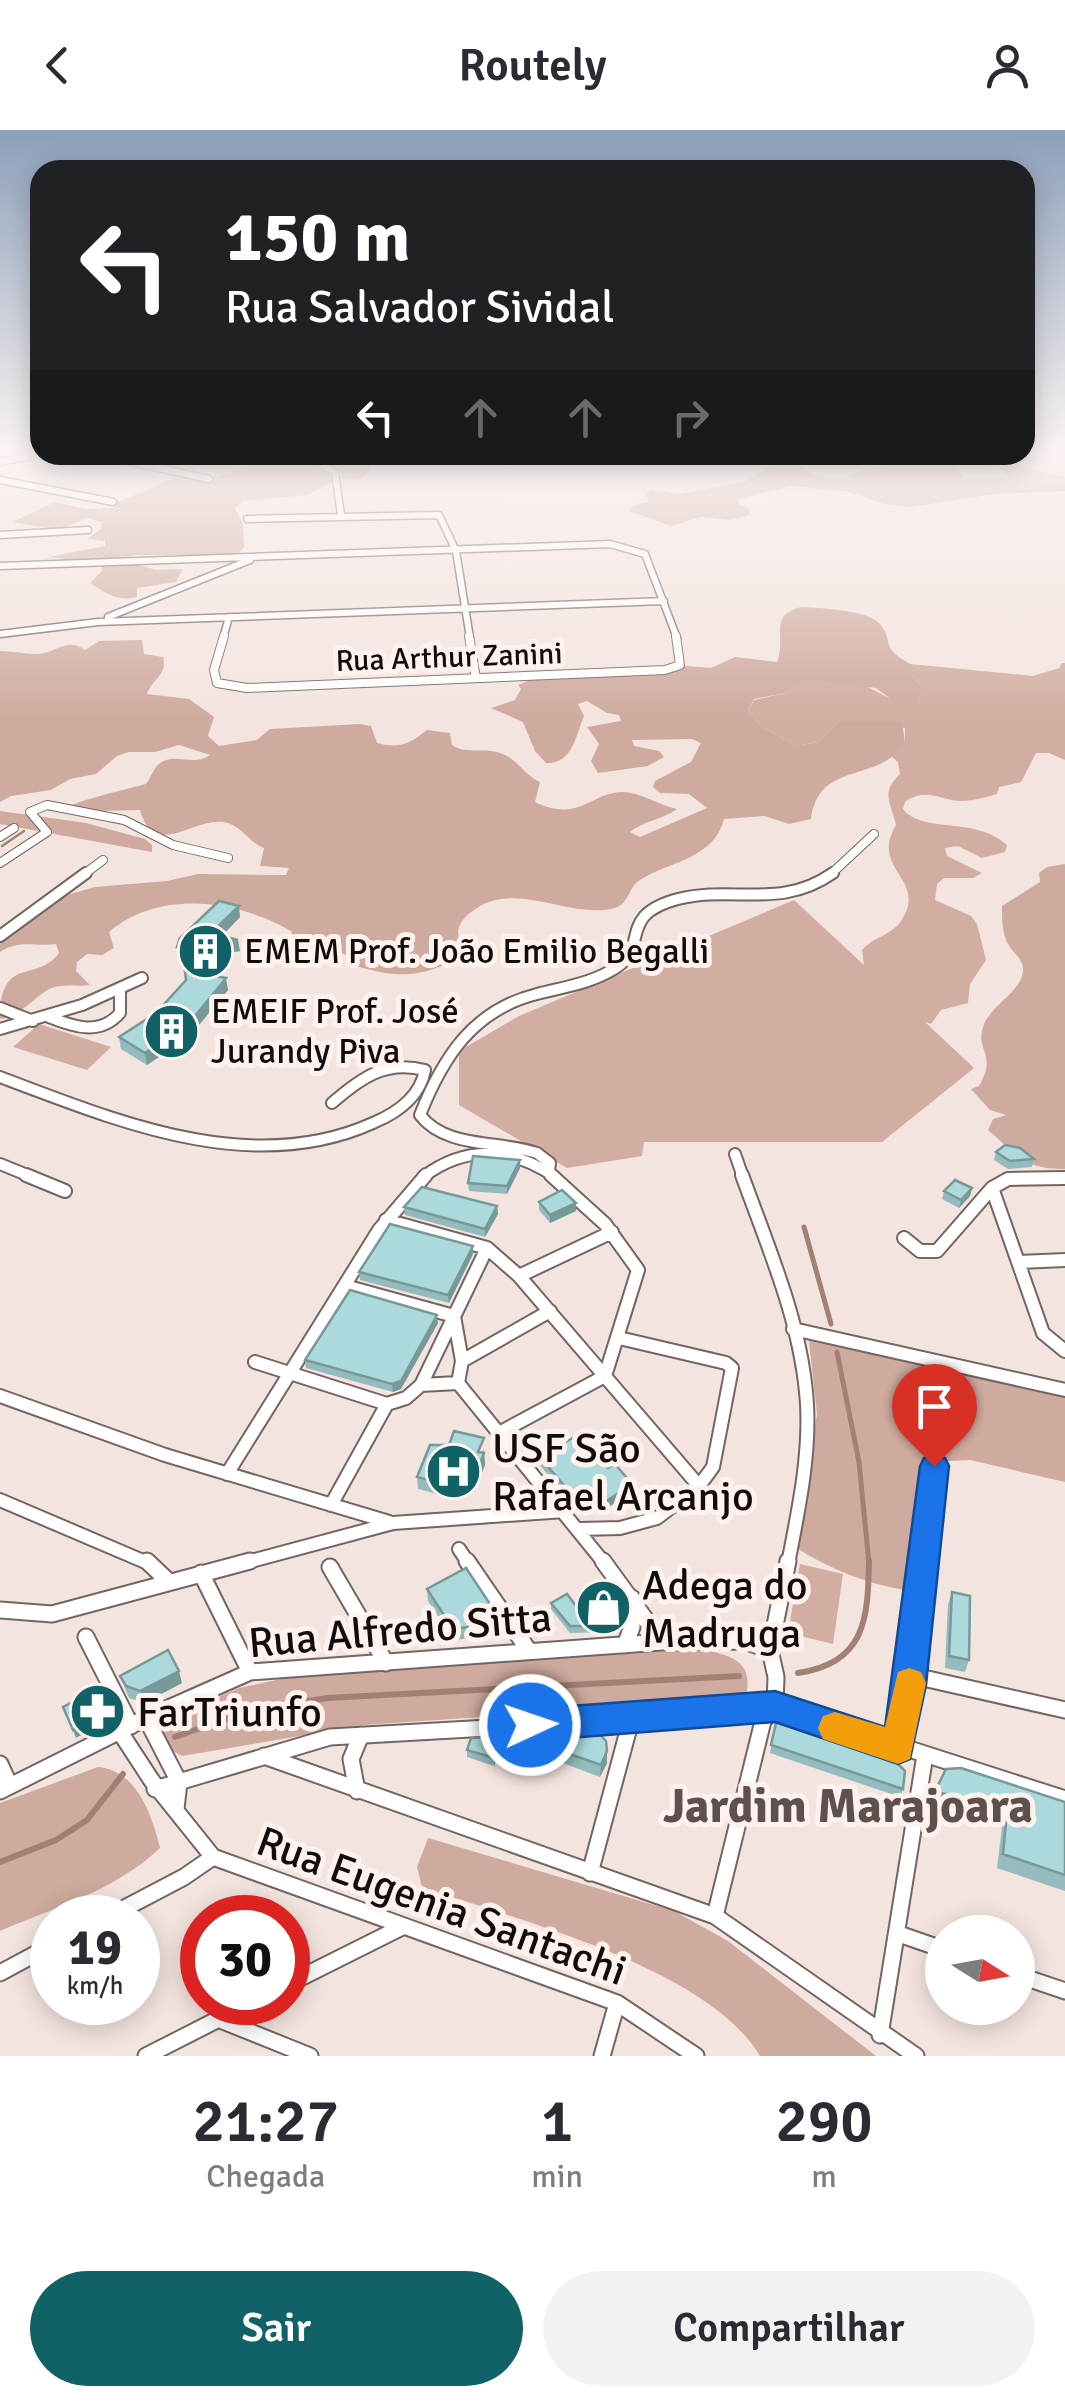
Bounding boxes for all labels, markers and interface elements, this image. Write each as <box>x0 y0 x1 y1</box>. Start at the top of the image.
icon: back <box>30 38 85 93</box>
text: Routely <box>458 38 607 93</box>
icon: person <box>980 38 1035 93</box>
text: 150 m <box>225 194 410 280</box>
icon: left <box>60 200 190 330</box>
text: Rua Salvador Sividal <box>225 280 614 335</box>
icon: left <box>348 390 403 445</box>
icon: ahead <box>453 390 508 445</box>
icon: ahead <box>558 390 613 445</box>
icon: right <box>663 390 718 445</box>
street label: Rua Arthur Zanini <box>335 635 563 680</box>
building icon: EMEM Prof. João Emilio Begalli <box>175 921 235 981</box>
place label: EMEM Prof. João Emilio Begalli <box>244 930 709 973</box>
place label: EMEIF Prof. José Jurandy Piva <box>211 990 459 1073</box>
building icon: EMEIF Prof. José Jurandy Piva <box>142 1001 202 1061</box>
pin <box>892 1364 977 1467</box>
icon: arrive <box>907 1379 962 1434</box>
place label: USF São Rafael Arcanjo <box>492 1423 754 1522</box>
hospital icon: USF São Rafael Arcanjo <box>423 1441 483 1501</box>
place label: Adega do Madruga <box>642 1560 807 1659</box>
shop icon: Adega do Madruga <box>573 1578 633 1638</box>
street label: Rua Alfredo Sitta <box>246 1592 554 1669</box>
position arrow <box>478 1673 582 1777</box>
pharmacy icon: FarTriunfo <box>68 1681 128 1741</box>
place label: FarTriunfo <box>137 1687 322 1738</box>
district label: Jardim Marajoara <box>663 1777 1033 1836</box>
street label: Rua Eugenia Santachi <box>250 1816 633 1997</box>
speed limit sign: 30 <box>180 1895 310 2025</box>
north arrow <box>925 1915 1035 2025</box>
map controls <box>925 1915 1035 2025</box>
text: 19 <box>68 1917 122 1979</box>
text: km/h <box>67 1970 123 2001</box>
text: 21:27 <box>192 2085 339 2159</box>
text: 1 <box>541 2085 573 2159</box>
text: 290 <box>775 2085 873 2159</box>
text: Chegada <box>206 2157 325 2196</box>
text: min <box>531 2157 583 2196</box>
text: m <box>811 2157 837 2196</box>
button: Sair <box>30 2271 523 2386</box>
button: Compartilhar <box>543 2271 1035 2386</box>

